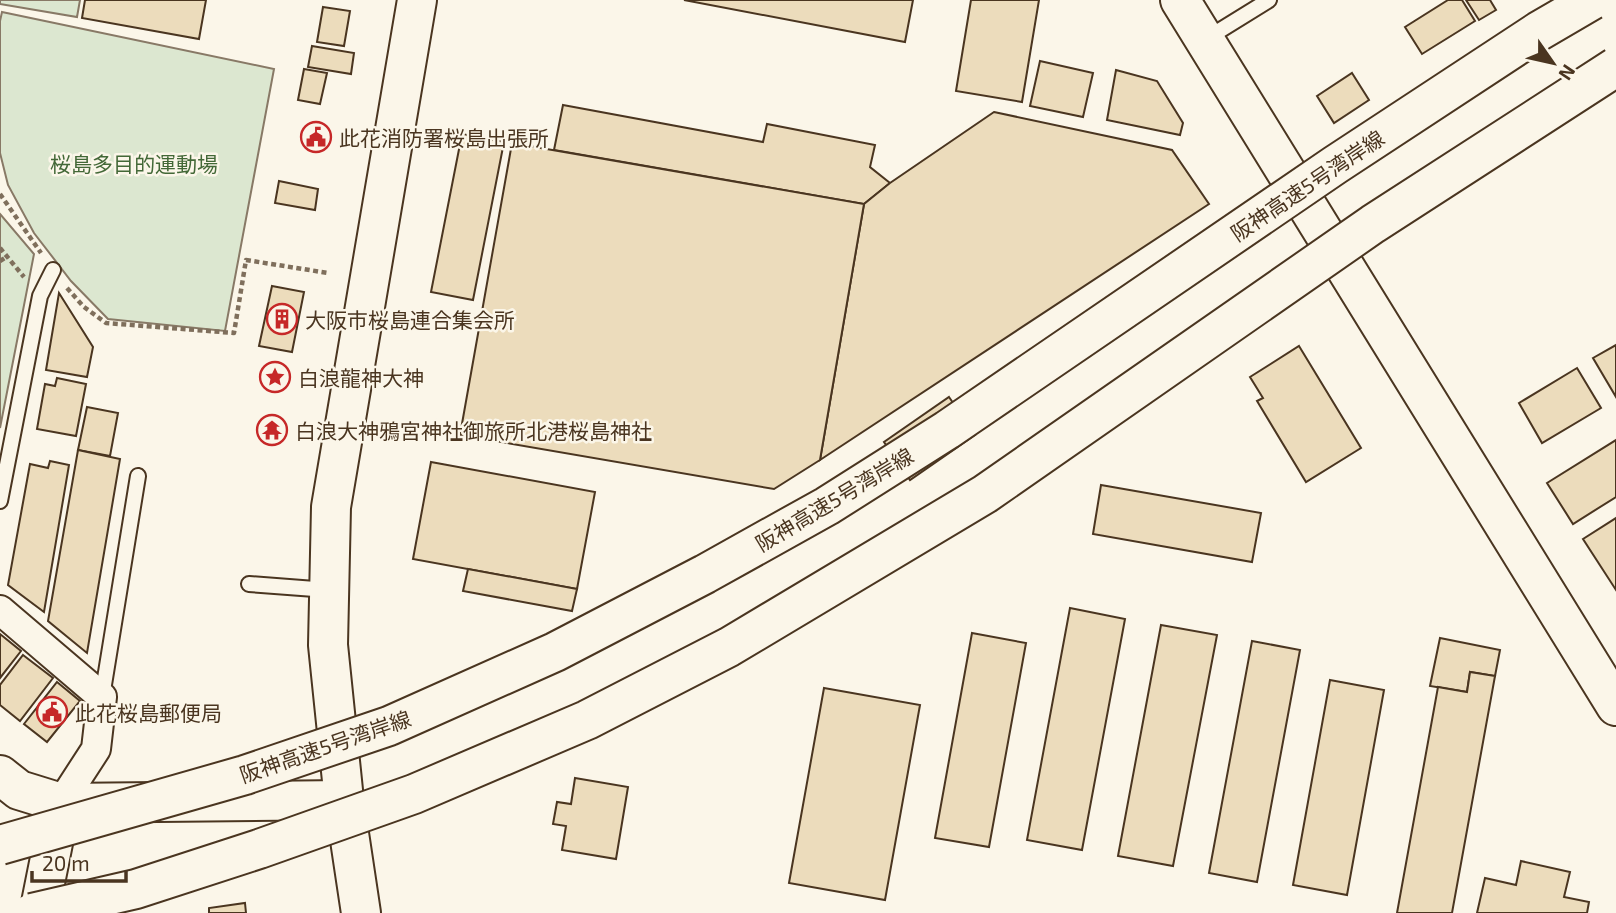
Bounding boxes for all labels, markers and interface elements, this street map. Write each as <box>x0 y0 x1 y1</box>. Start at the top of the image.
north arrow <box>1518 28 1588 98</box>
text: N <box>1554 61 1581 85</box>
public building icon: 此花消防署桜島出張所 <box>299 120 333 154</box>
place label: 此花消防署桜島出張所 <box>339 125 549 150</box>
street label: 阪神高速5号湾岸線 <box>1226 125 1388 245</box>
park label: 桜島多目的運動場 <box>50 151 218 176</box>
building icon: 大阪市桜島連合集会所 <box>265 302 299 336</box>
place label: 大阪市桜島連合集会所 <box>305 307 515 332</box>
place icon: 白浪龍神大神 <box>258 360 292 394</box>
place label: 白浪龍神大神 <box>298 365 424 390</box>
temple icon: 白浪大神鴉宮神社御旅所北港桜島神社 <box>255 413 289 447</box>
place label: 白浪大神鴉宮神社御旅所北港桜島神社 <box>295 418 652 443</box>
street label: 阪神高速5号湾岸線 <box>751 442 917 556</box>
public building icon: 此花桜島郵便局 <box>35 695 69 729</box>
place label: 此花桜島郵便局 <box>75 700 222 725</box>
street label: 阪神高速5号湾岸線 <box>236 705 414 787</box>
scale bar <box>32 839 126 883</box>
text: 20 m <box>42 850 90 875</box>

